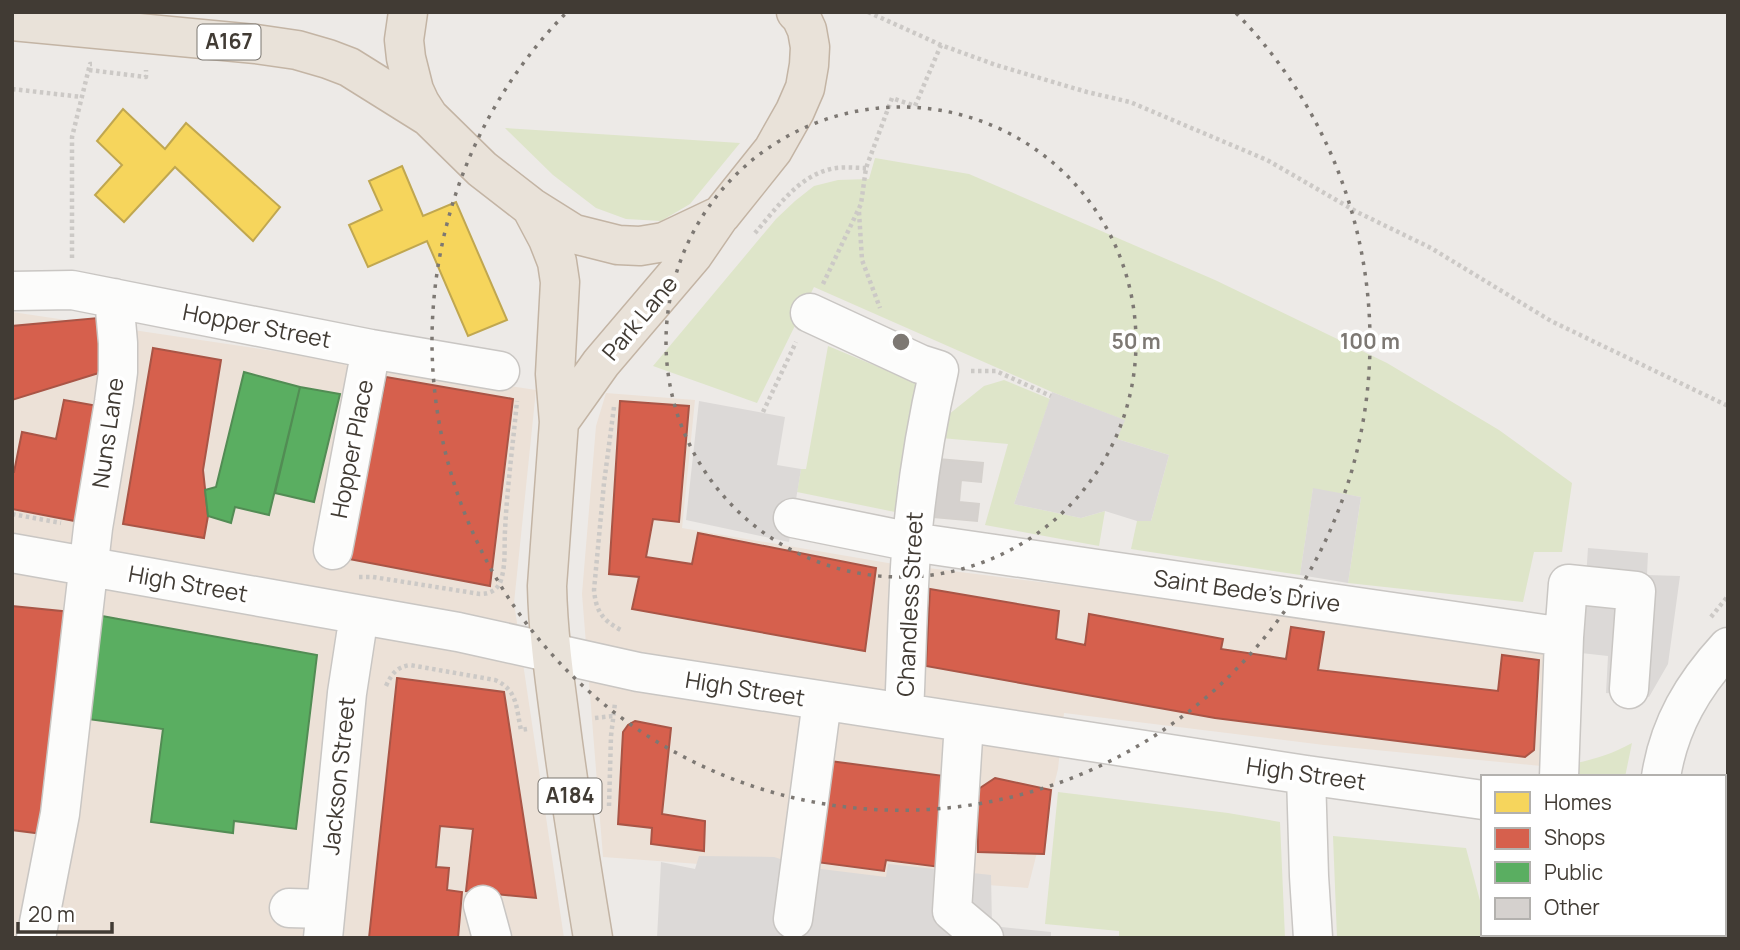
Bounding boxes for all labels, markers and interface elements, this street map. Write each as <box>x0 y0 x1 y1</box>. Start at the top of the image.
road number: A167 <box>198 24 260 60</box>
street label: Park Lane <box>594 268 684 367</box>
street label: Hopper Street <box>180 295 334 355</box>
text: 50 m <box>1111 327 1161 355</box>
text: 100 m <box>1340 327 1400 355</box>
centre of rings <box>889 330 913 354</box>
street label: Nuns Lane <box>83 376 131 490</box>
street label: Hopper Place <box>322 377 380 521</box>
street label: Chandless Street <box>888 511 930 697</box>
street label: High Street <box>126 557 250 609</box>
street label: Saint Bede's Drive <box>1152 561 1343 619</box>
street label: High Street <box>683 663 807 713</box>
street label: Jackson Street <box>314 695 362 857</box>
street label: High Street <box>1244 749 1368 797</box>
legend <box>1481 775 1726 936</box>
road number: A184 <box>538 778 602 814</box>
text: Homes <box>1544 788 1612 816</box>
text: Shops <box>1544 823 1605 851</box>
text: Public <box>1544 858 1603 886</box>
scale bar <box>18 890 112 934</box>
text: Other <box>1544 893 1600 921</box>
text: 20 m <box>28 900 75 928</box>

